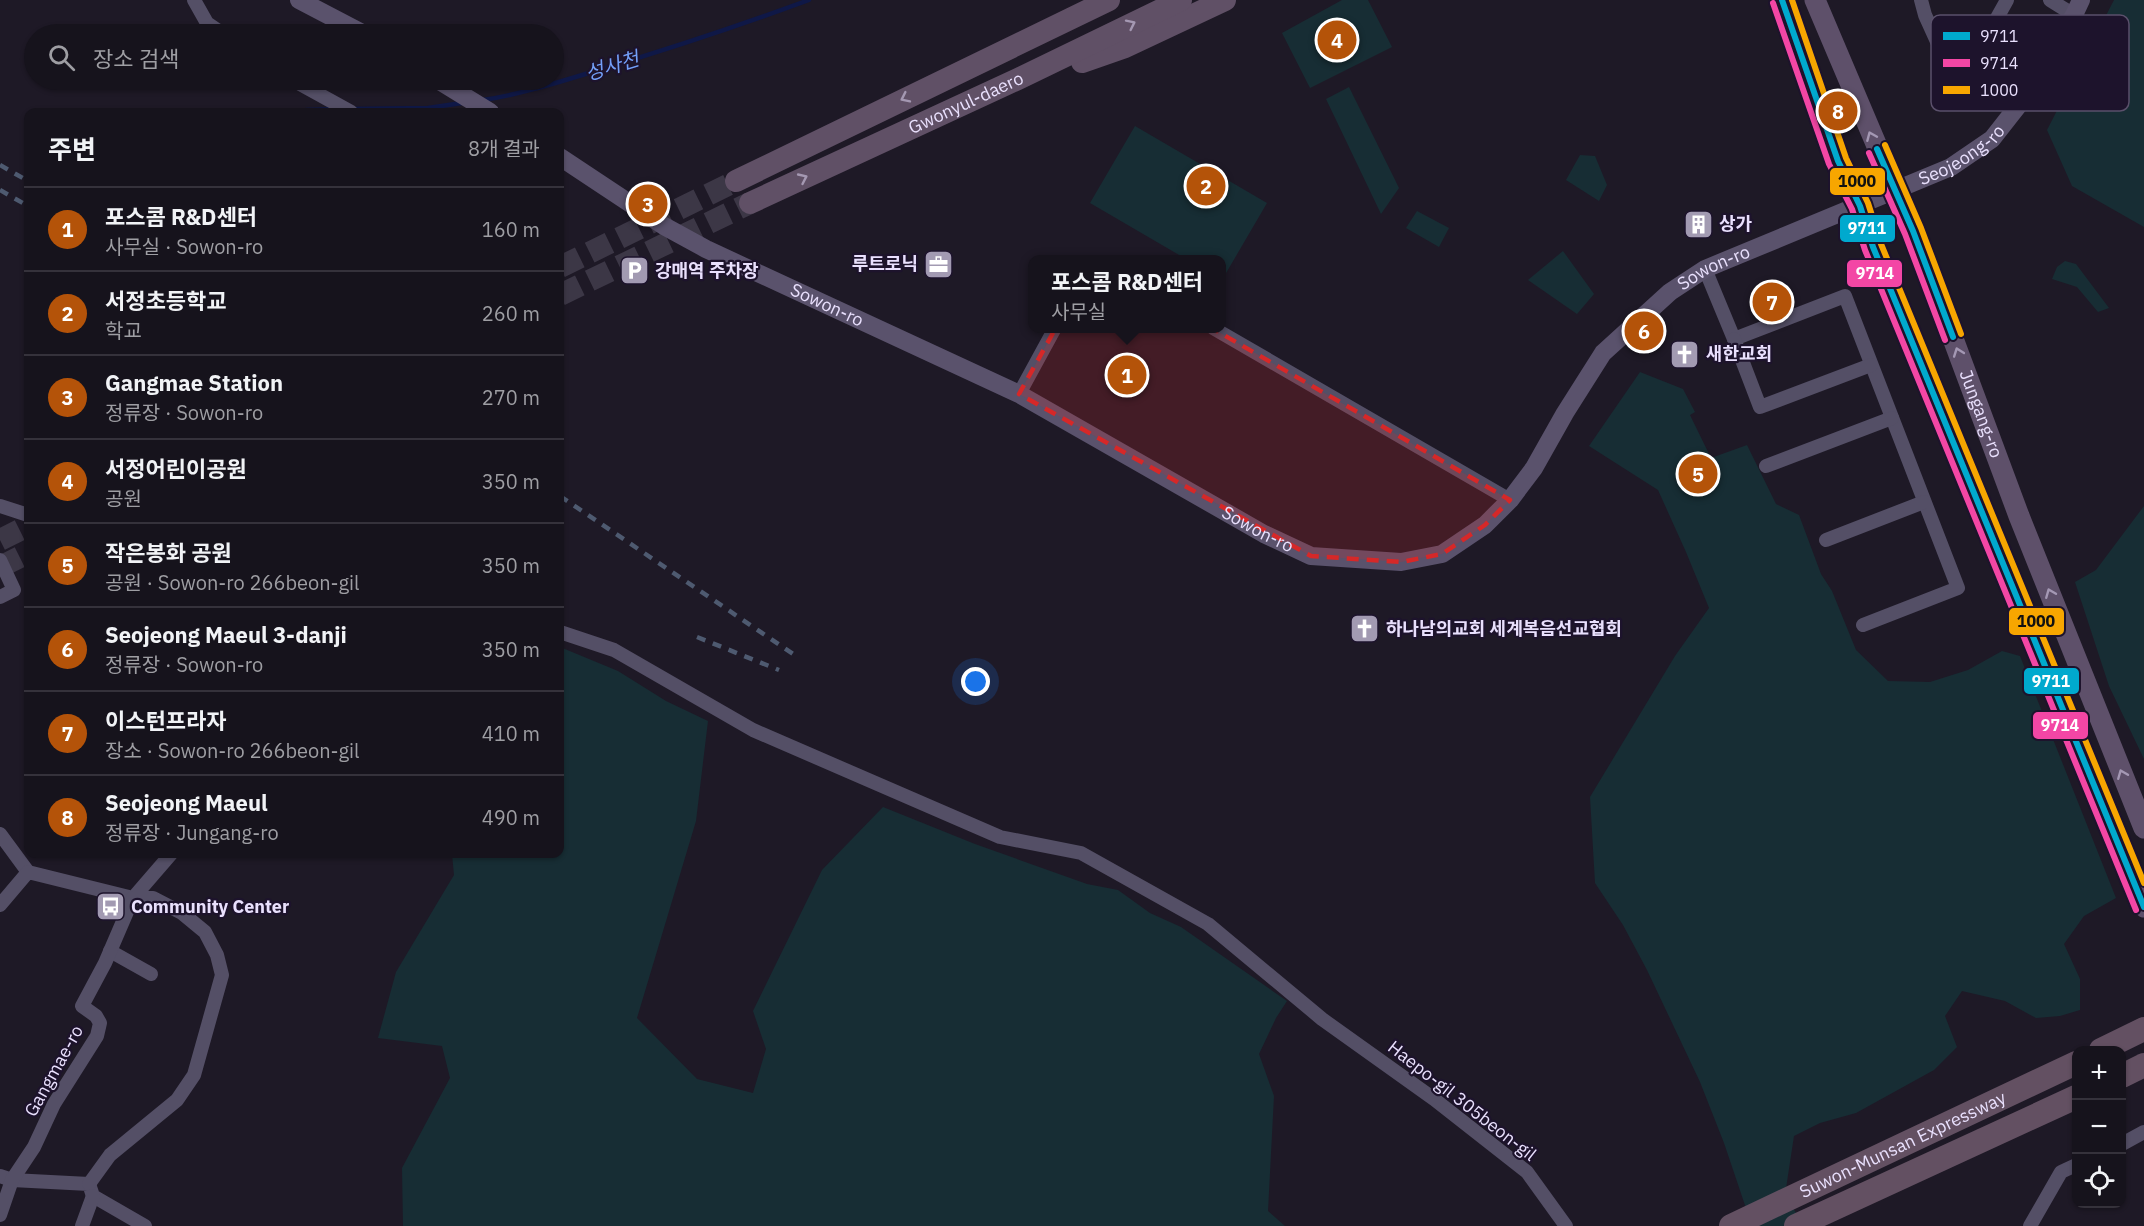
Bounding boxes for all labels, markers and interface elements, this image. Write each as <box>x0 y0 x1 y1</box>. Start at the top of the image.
legend <box>1931 15 2129 111</box>
pin: 4 <box>1318 18 1356 63</box>
one-way arrow <box>1125 20 1136 32</box>
search box <box>24 24 564 90</box>
text: 9711 <box>1980 26 2018 46</box>
icon: search <box>45 41 78 74</box>
text: 장소 검색 <box>93 44 179 73</box>
water label: 성사천 <box>582 44 645 87</box>
text: 9714 <box>1980 53 2018 73</box>
street label: Gwonyul-daero <box>905 66 1027 139</box>
text: 1000 <box>1980 80 2018 100</box>
pin: 8 <box>1818 88 1858 134</box>
one-way arrow <box>900 91 911 103</box>
street label: Seojeong-ro <box>1915 120 2010 190</box>
one-way arrow <box>1866 131 1878 142</box>
text: 주변 <box>48 132 96 166</box>
text: 8개 결과 <box>468 135 540 162</box>
pin: 2 <box>1186 164 1226 208</box>
line badge: 1000 <box>1829 167 1886 196</box>
text: 1000 <box>1838 171 1877 191</box>
one-way arrow <box>796 174 807 186</box>
pin: 3 <box>628 182 668 226</box>
text: 포스콤 R&D센터 <box>105 202 257 231</box>
building icon: 상가 <box>1682 208 1714 240</box>
place label: 상가 <box>1719 212 1753 235</box>
line badge: 9711 <box>1839 214 1896 243</box>
text: 1 <box>62 216 74 243</box>
text: 160 m <box>482 216 540 243</box>
text: 9711 <box>1848 218 1887 238</box>
text: 사무실 · Sowon-ro <box>105 233 263 260</box>
street label: Sowon-ro <box>1673 240 1753 295</box>
office icon: 루트로닉 <box>923 248 955 280</box>
place label: 루트로닉 <box>852 252 918 275</box>
parking icon: 강매역 주차장 <box>618 255 650 287</box>
popup <box>1028 255 1226 333</box>
place label: 강매역 주차장 <box>655 259 759 282</box>
line badge: 9714 <box>1846 259 1903 288</box>
text: 9714 <box>1856 263 1895 283</box>
text: 포스콤 R&D센터 <box>1051 267 1203 296</box>
street label: Sowon-ro <box>787 278 868 331</box>
pin: 7 <box>1752 280 1792 324</box>
text: 서정초등학교 <box>105 286 226 315</box>
text: 사무실 <box>1051 298 1106 325</box>
text: 2 <box>62 300 74 327</box>
text: 260 m <box>482 300 540 327</box>
pin: 6 <box>1624 308 1664 354</box>
text: 학교 <box>105 317 142 344</box>
church icon: 새한교회 <box>1669 338 1701 370</box>
place label: 새한교회 <box>1706 342 1772 365</box>
one-way arrow <box>1953 347 1965 358</box>
pin: 1 <box>1108 352 1146 398</box>
street label: Jungang-ro <box>1955 366 2008 461</box>
text: Gangmae Station <box>105 368 283 397</box>
text: 3 <box>62 384 74 411</box>
text: 270 m <box>482 384 540 411</box>
text: 정류장 · Sowon-ro <box>105 399 263 426</box>
pin: 5 <box>1678 452 1718 496</box>
text: 서정어린이공원 <box>105 454 247 483</box>
text: 4 <box>62 468 74 495</box>
text: 350 m <box>482 468 540 495</box>
text: 공원 <box>105 485 142 512</box>
street label: Sowon-ro <box>1218 500 1297 557</box>
text: 작은봉화 공원 <box>105 538 232 567</box>
text: 5 <box>62 552 74 579</box>
text: 350 m <box>482 552 540 579</box>
text: 공원 · Sowon-ro 266beon-gil <box>105 569 360 596</box>
one-way arrow <box>2045 588 2057 599</box>
line badge: 1000 <box>2008 607 2065 636</box>
text: 1000 <box>2017 611 2056 631</box>
church icon: 하나남의교회 세계복음선교협회 <box>1349 613 1381 645</box>
place label: 하나남의교회 세계복음선교협회 <box>1386 617 1622 640</box>
text: Seojeong Maeul 3-danji <box>105 620 347 649</box>
text: 6 <box>62 636 74 663</box>
text: 350 m <box>482 636 540 663</box>
text: 정류장 · Sowon-ro <box>105 651 263 678</box>
your location <box>961 667 990 696</box>
line badge: 9711 <box>2023 667 2080 695</box>
text: 9711 <box>2032 671 2071 691</box>
text: 이스턴프라자 <box>105 706 226 735</box>
line badge: 9714 <box>2032 711 2089 740</box>
text: 9714 <box>2041 715 2080 735</box>
text: 7 <box>62 720 74 747</box>
text: 410 m <box>482 720 540 747</box>
text: 장소 · Sowon-ro 266beon-gil <box>105 737 360 764</box>
one-way arrow <box>2117 769 2129 780</box>
text: Seojeong Maeul <box>105 788 268 817</box>
text: 8 <box>62 804 74 831</box>
text: 490 m <box>482 804 540 831</box>
text: 정류장 · Jungang-ro <box>105 819 279 846</box>
bus stop icon: Community Center <box>94 891 126 923</box>
place label: Community Center <box>131 895 289 918</box>
street label: Gangmae-ro <box>19 1021 88 1121</box>
street label: Haepo-gil 305beon-gil <box>1383 1035 1541 1166</box>
map controls <box>2072 1046 2126 1208</box>
button: + <box>2072 1046 2126 1100</box>
street label: Suwon-Munsan Expressway <box>1796 1086 2010 1203</box>
button: − <box>2072 1100 2126 1154</box>
button: locate <box>2072 1154 2126 1208</box>

